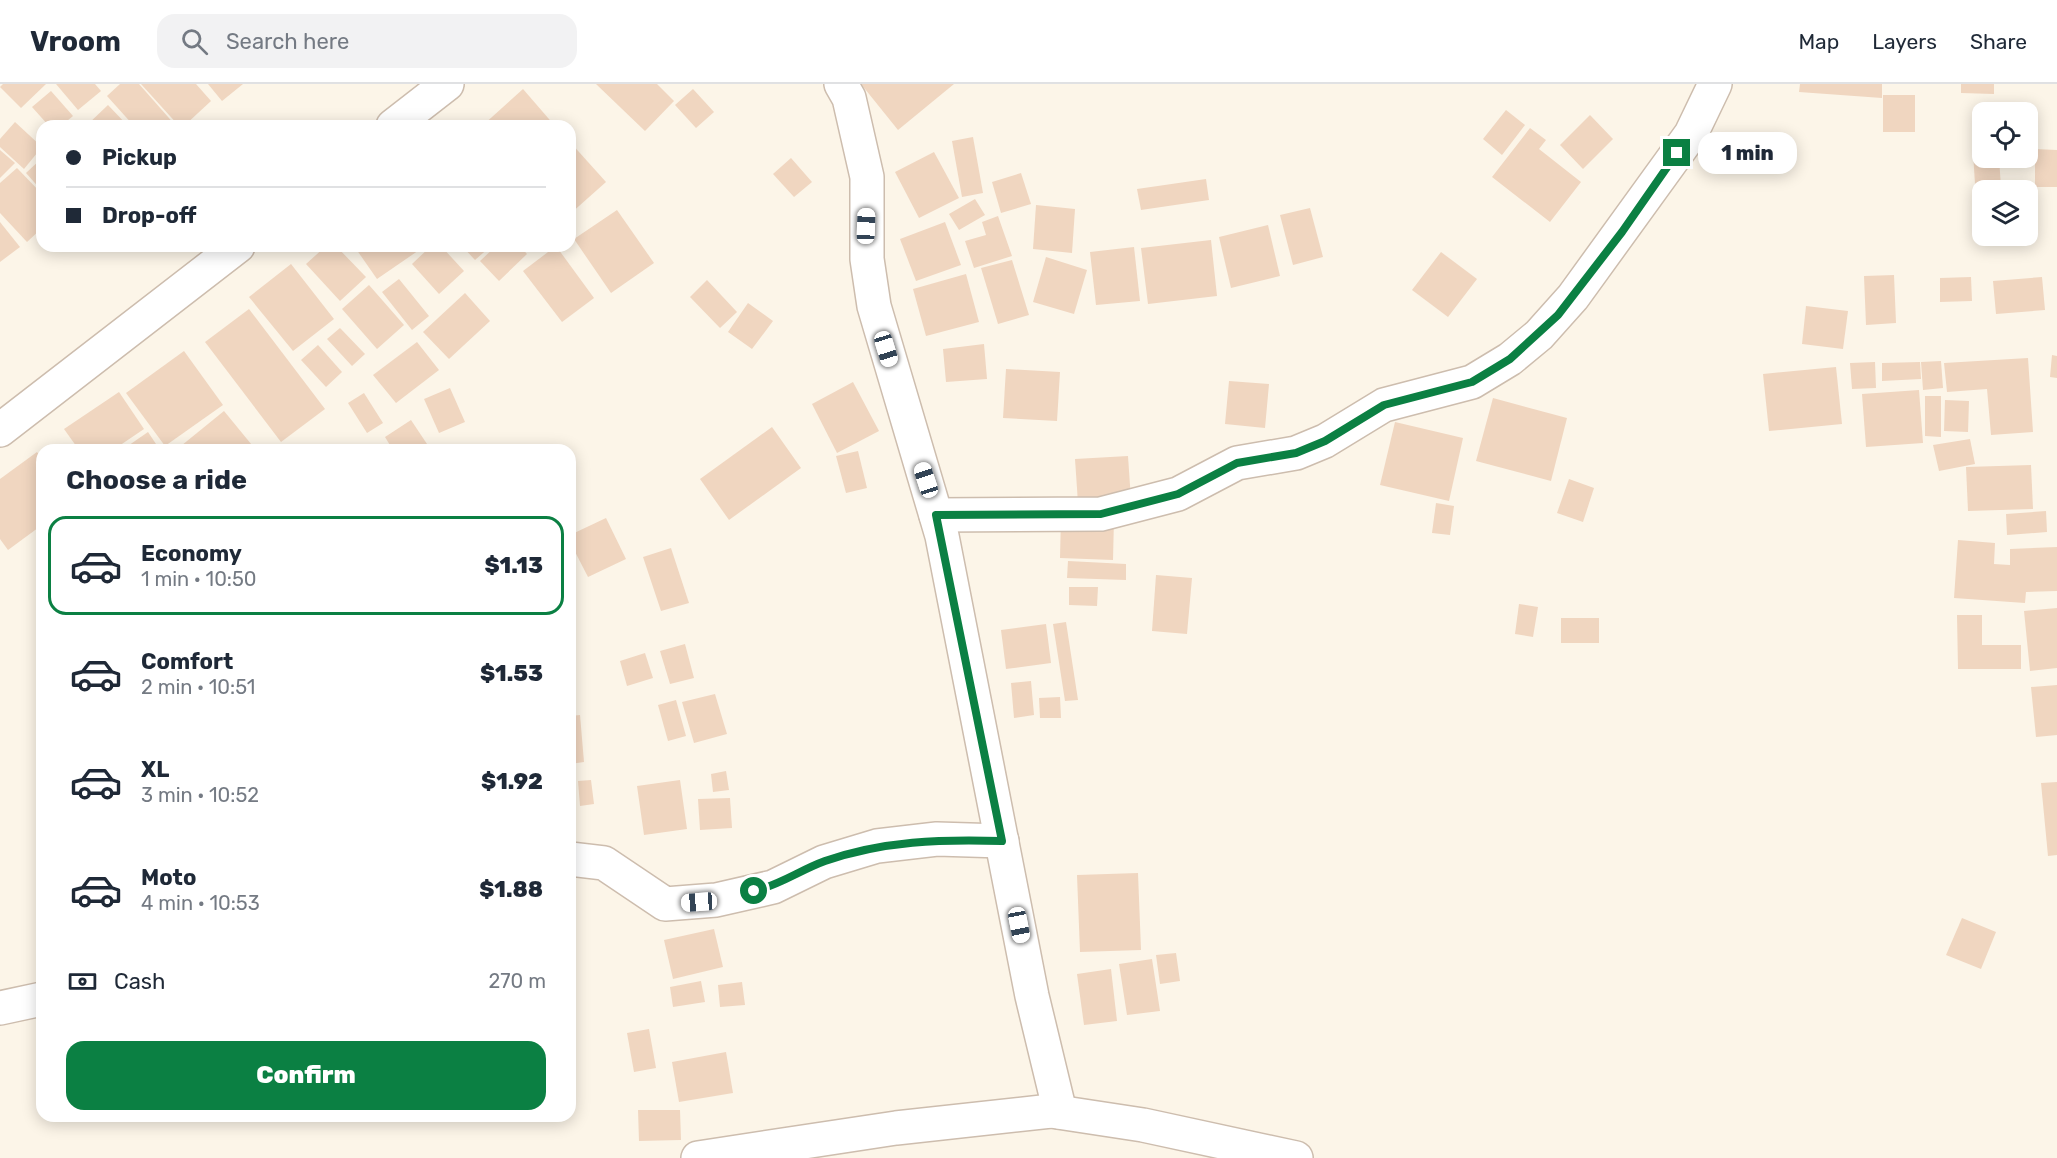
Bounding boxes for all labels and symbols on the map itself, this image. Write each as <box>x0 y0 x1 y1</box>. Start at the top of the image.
callout: 1 min <box>1698 132 1797 174</box>
route end <box>1663 139 1690 166</box>
car <box>856 208 876 244</box>
car <box>872 329 900 369</box>
car <box>912 460 940 500</box>
route start <box>740 877 767 904</box>
car <box>680 892 718 912</box>
car <box>1007 906 1031 944</box>

